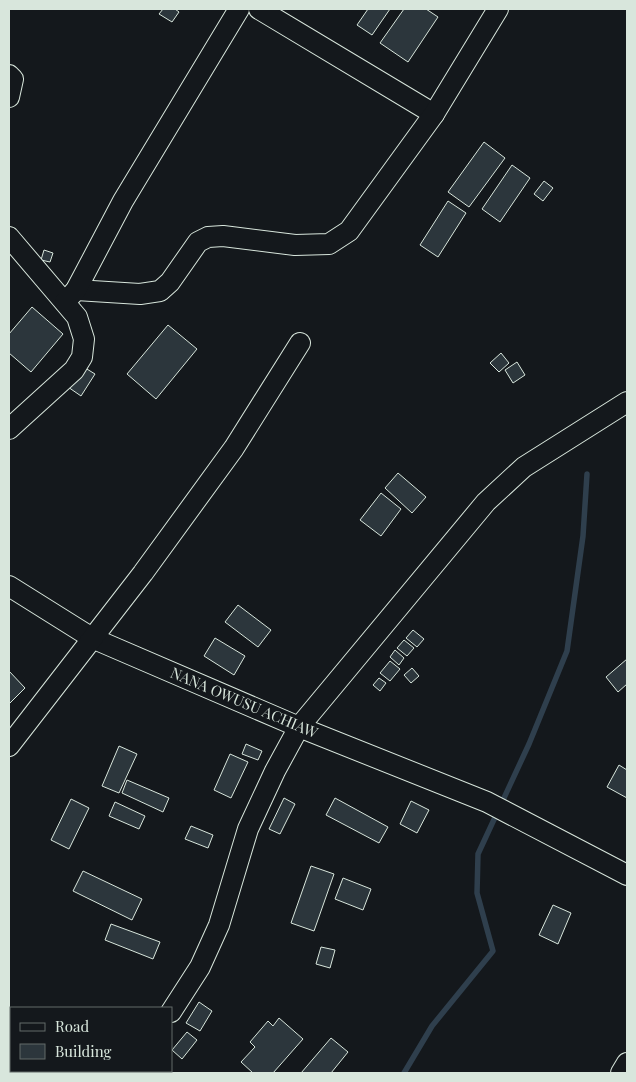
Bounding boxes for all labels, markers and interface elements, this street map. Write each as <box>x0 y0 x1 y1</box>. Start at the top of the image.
street label: NANA OWUSU ACHIAW <box>168 662 321 742</box>
legend <box>10 1007 172 1072</box>
text: Road <box>55 1016 89 1036</box>
text: Building <box>55 1041 112 1061</box>

